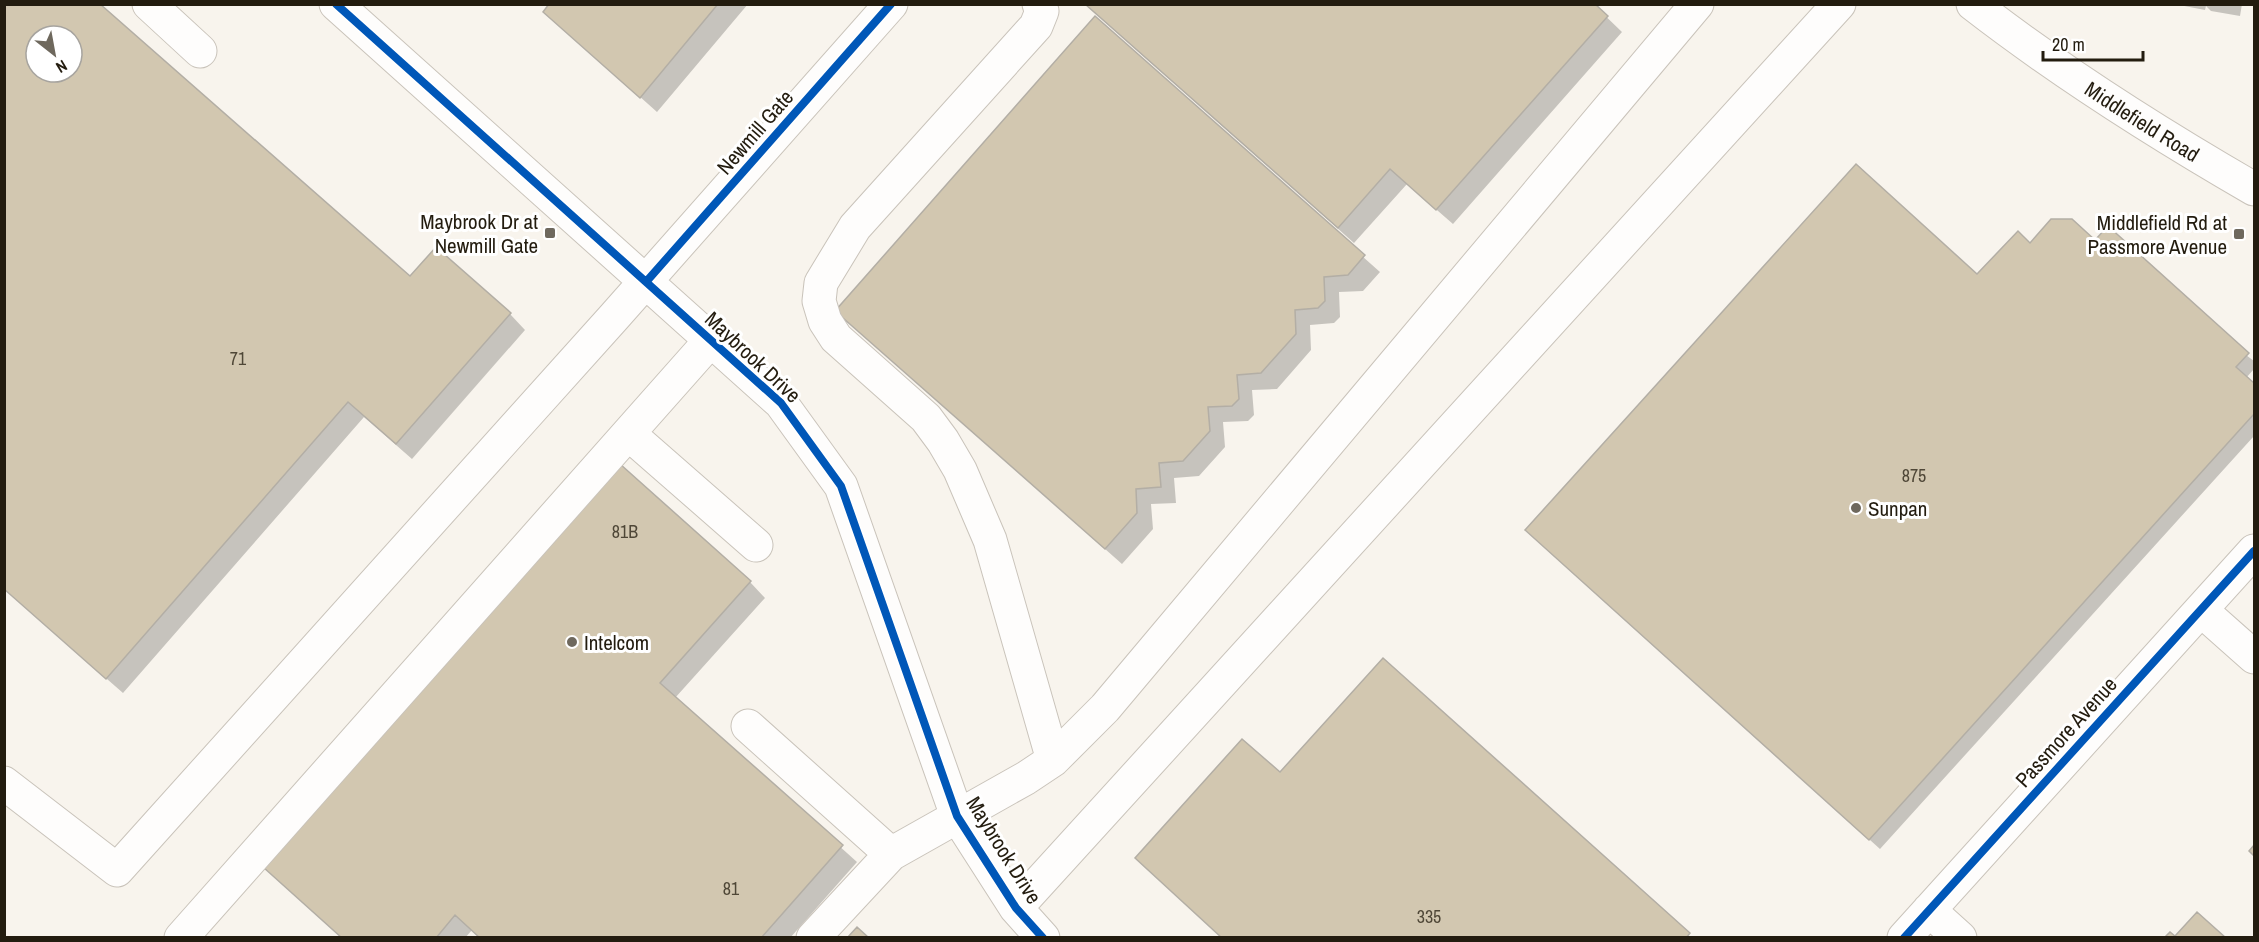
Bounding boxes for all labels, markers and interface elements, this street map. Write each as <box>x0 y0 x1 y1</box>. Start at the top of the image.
north arrow <box>24 24 84 84</box>
scale bar <box>2043 24 2144 62</box>
text: 20 m <box>2052 32 2085 57</box>
text: N <box>52 55 71 79</box>
street label: Middlefield Road <box>2079 74 2205 168</box>
street label: Newmill Gate <box>710 83 800 181</box>
place label: Maybrook Dr at Newmill Gate <box>420 207 538 260</box>
place label: Middlefield Rd at Passmore Avenue <box>2088 208 2227 261</box>
marker: Maybrook Dr at Newmill Gate <box>543 226 557 240</box>
marker: Middlefield Rd at Passmore Avenue <box>2232 227 2246 241</box>
street label: Maybrook Drive <box>699 305 807 409</box>
house number: 71 <box>230 346 247 371</box>
house number: 875 <box>1902 463 1926 488</box>
place label: Sunpan <box>1868 494 1927 523</box>
marker: Sunpan <box>1849 501 1863 515</box>
house number: 81B <box>612 519 638 544</box>
place label: Intelcom <box>584 628 649 657</box>
marker: Intelcom <box>565 635 579 649</box>
street label: Passmore Avenue <box>2009 670 2123 794</box>
street label: Maybrook Drive <box>960 791 1048 909</box>
house number: 81 <box>723 876 740 901</box>
house number: 335 <box>1417 904 1441 929</box>

